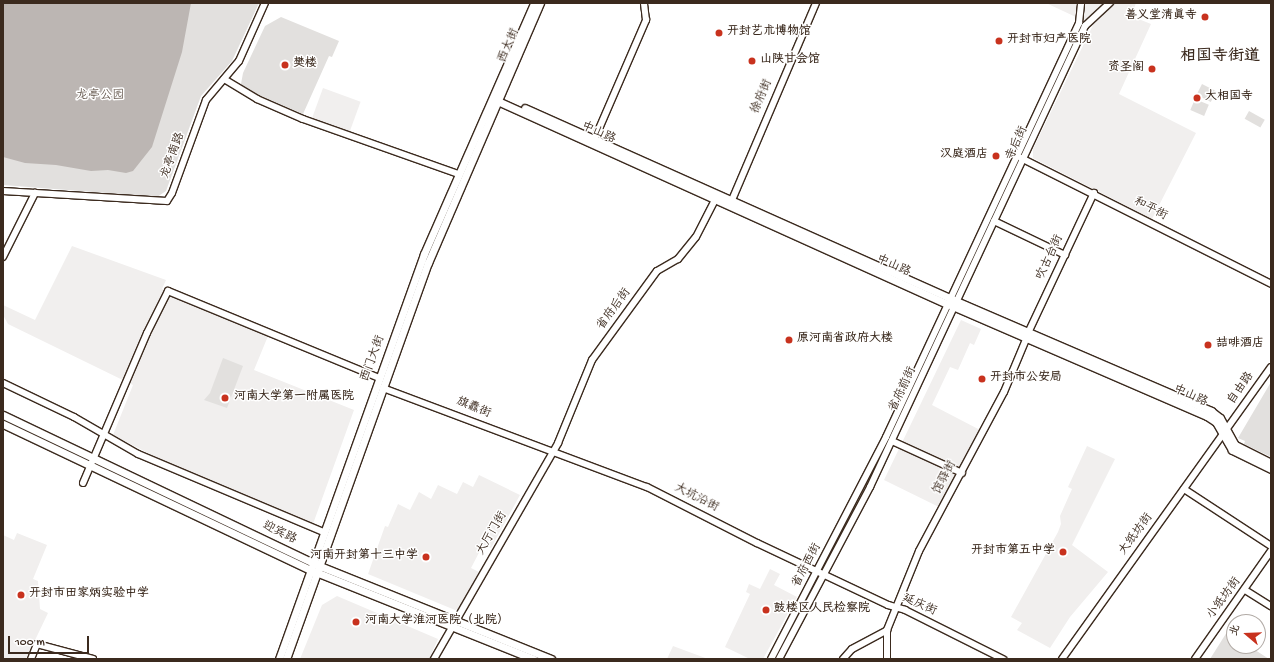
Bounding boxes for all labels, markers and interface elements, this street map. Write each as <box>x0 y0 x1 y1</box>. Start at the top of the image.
place label: 善义堂清真寺 <box>1125 10 1197 24</box>
marker: 善义堂清真寺 <box>1200 12 1210 22</box>
place label: 开封艺术博物馆 <box>727 26 811 40</box>
street label: 西大街 <box>496 27 524 65</box>
marker: 开封艺术博物馆 <box>714 28 724 38</box>
place label: 开封市妇产医院 <box>1007 34 1091 48</box>
marker: 开封市妇产医院 <box>994 36 1004 46</box>
district label: 相国寺街道 <box>1180 48 1260 68</box>
place label: 山陕甘会馆 <box>760 54 820 68</box>
marker: 山陕甘会馆 <box>747 56 757 66</box>
place label: 樊楼 <box>293 58 317 72</box>
marker: 樊楼 <box>280 60 290 70</box>
place label: 资圣阁 <box>1108 62 1144 76</box>
marker: 资圣阁 <box>1147 64 1157 74</box>
street label: 徐府街 <box>749 78 777 116</box>
park label: 龙亭公园 <box>76 90 124 104</box>
place label: 大相国寺 <box>1205 91 1253 105</box>
marker: 大相国寺 <box>1192 93 1202 103</box>
street label: 中山路 <box>579 120 617 148</box>
street label: 寺后街 <box>1004 125 1032 163</box>
street label: 龙亭南路 <box>159 131 189 181</box>
place label: 汉庭酒店 <box>940 149 988 163</box>
marker: 汉庭酒店 <box>991 151 1001 161</box>
street label: 和平街 <box>1131 195 1169 225</box>
street label: 吹古台街 <box>1034 233 1068 283</box>
street label: 中山路 <box>874 253 912 281</box>
street label: 省府后街 <box>595 286 635 334</box>
place label: 原河南省政府大楼 <box>797 333 893 347</box>
street label: 西门大街 <box>359 334 389 384</box>
marker: 原河南省政府大楼 <box>784 335 794 345</box>
place label: 喆啡酒店 <box>1216 338 1264 352</box>
marker: 喆啡酒店 <box>1203 340 1213 350</box>
street label: 省府前街 <box>887 365 921 415</box>
street label: 自由路 <box>1226 370 1258 408</box>
place label: 开封市公安局 <box>990 372 1062 386</box>
marker: 开封市公安局 <box>977 374 987 384</box>
street label: 中山路 <box>1171 383 1209 411</box>
place label: 河南大学第一附属医院 <box>234 391 354 405</box>
marker: 河南大学第一附属医院 <box>219 392 231 404</box>
street label: 旗纛街 <box>454 396 492 422</box>
street label: 馆驿街 <box>931 459 961 497</box>
street label: 大坑沿街 <box>671 482 721 516</box>
street label: 大厅门街 <box>475 510 511 558</box>
street label: 大纸坊街 <box>1117 511 1157 559</box>
street label: 迎宾路 <box>260 520 298 548</box>
street label: 省府西街 <box>790 541 826 591</box>
place label: 开封市第五中学 <box>971 545 1055 559</box>
marker: 开封市第五中学 <box>1058 547 1068 557</box>
place label: 河南开封第十三中学 <box>310 550 418 564</box>
marker: 河南开封第十三中学 <box>421 552 431 562</box>
street label: 小纸坊街 <box>1205 575 1245 623</box>
place label: 开封市田家炳实验中学 <box>29 588 149 602</box>
marker: 开封市田家炳实验中学 <box>16 590 26 600</box>
street label: 延庆街 <box>900 592 938 620</box>
place label: 鼓楼区人民检察院 <box>774 603 870 617</box>
marker: 鼓楼区人民检察院 <box>761 605 771 615</box>
north arrow <box>1226 614 1266 654</box>
place label: 河南大学淮河医院（北院） <box>365 615 509 629</box>
marker: 河南大学淮河医院（北院） <box>350 616 362 628</box>
text: 北 <box>1228 623 1243 638</box>
scale bar <box>10 628 91 654</box>
text: 100 m <box>15 636 45 650</box>

